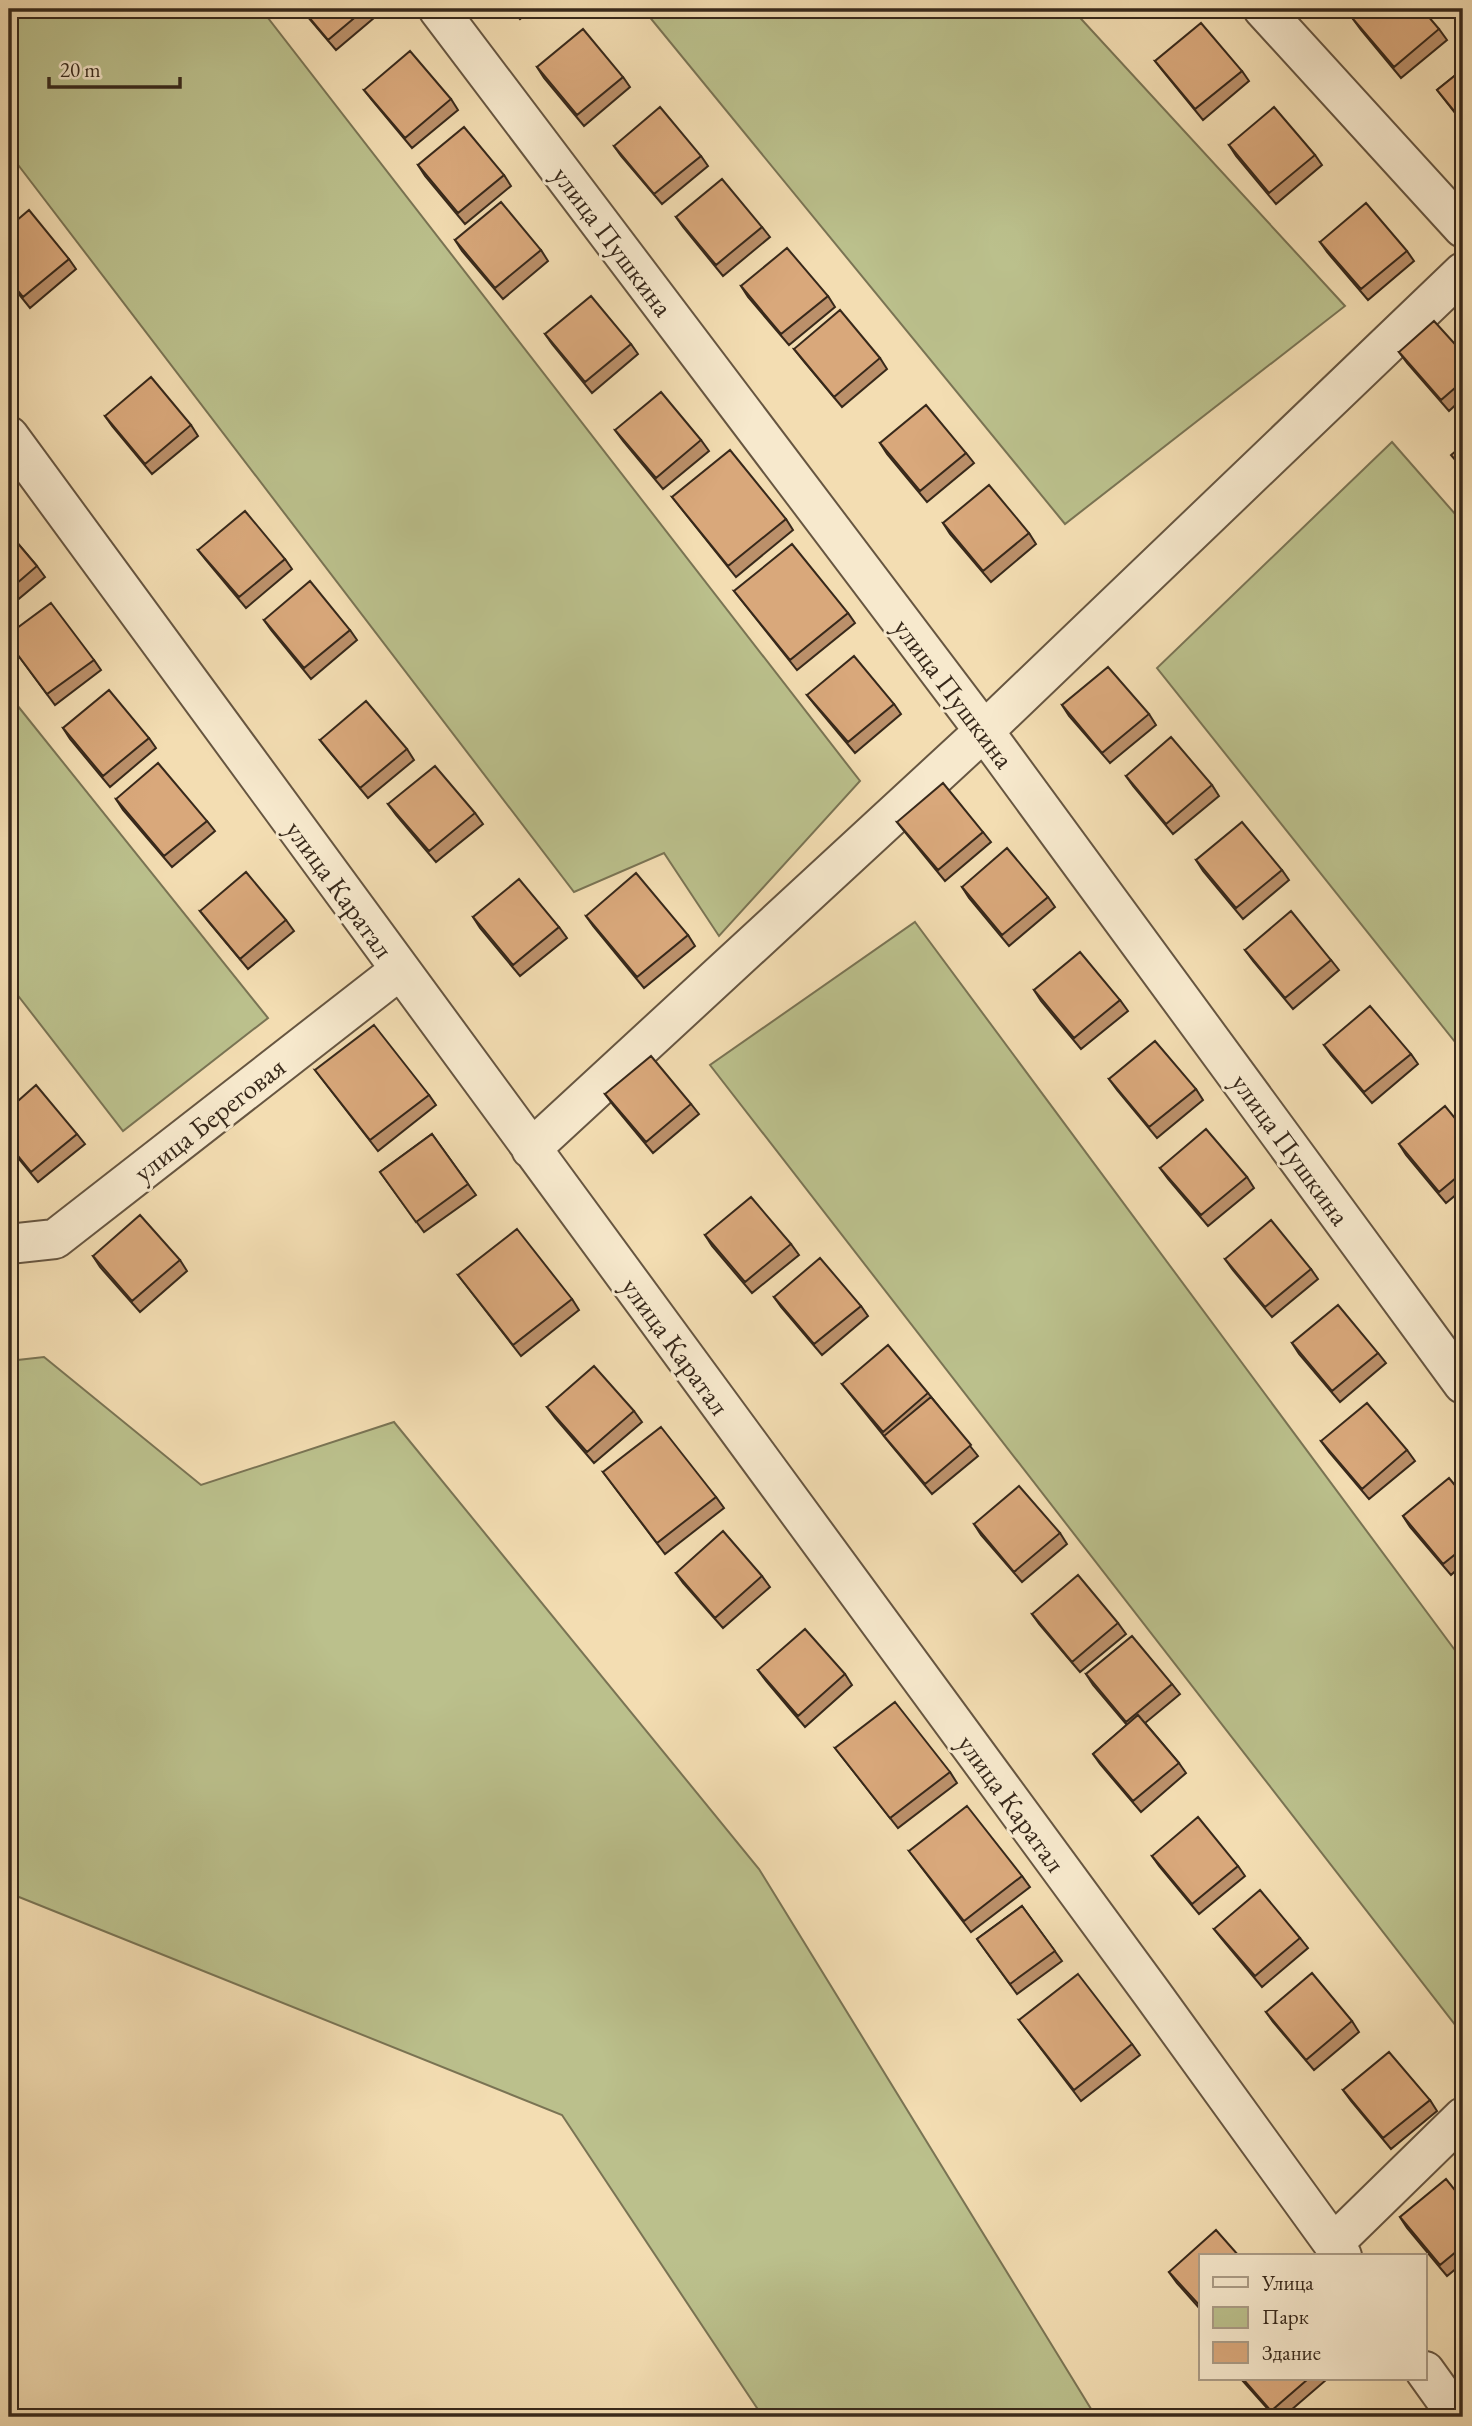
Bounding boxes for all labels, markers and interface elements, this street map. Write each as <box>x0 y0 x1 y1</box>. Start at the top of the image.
scale bar <box>49 46 180 90</box>
text: 20 m <box>60 56 101 83</box>
street label: улица Пушкина <box>545 158 682 324</box>
street label: улица Пушкина <box>886 610 1023 776</box>
street label: улица Каратал <box>278 813 402 965</box>
street label: улица Береговая <box>126 1048 292 1190</box>
street label: улица Пушкина <box>1224 1066 1359 1233</box>
street label: улица Каратал <box>614 1270 738 1422</box>
street label: улица Каратал <box>950 1727 1074 1879</box>
legend <box>1199 2254 1426 2380</box>
text: Улица <box>1261 2269 1314 2296</box>
text: Парк <box>1262 2303 1309 2330</box>
text: Здание <box>1262 2339 1321 2366</box>

